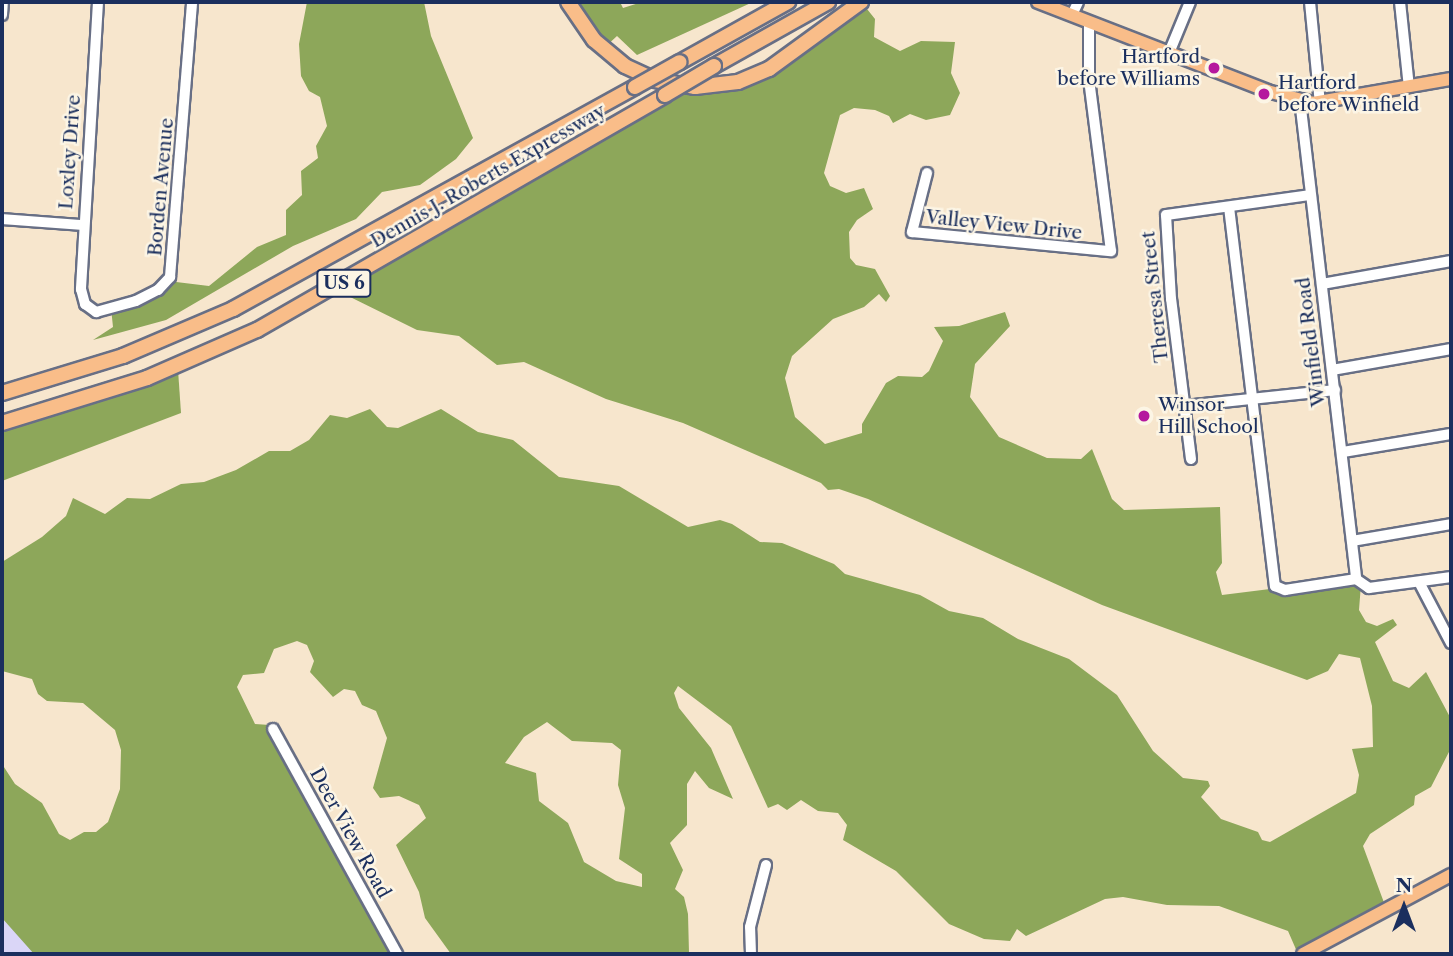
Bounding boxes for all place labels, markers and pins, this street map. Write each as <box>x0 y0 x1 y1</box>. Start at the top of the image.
place label: Hartford before Williams <box>1057 46 1200 90</box>
marker: Hartford before Williams <box>1206 60 1222 76</box>
place label: Hartford before Winfield <box>1278 72 1420 116</box>
marker: Hartford before Winfield <box>1256 86 1272 102</box>
place label: Winsor Hill School <box>1158 394 1259 438</box>
marker: Winsor Hill School <box>1136 408 1152 424</box>

